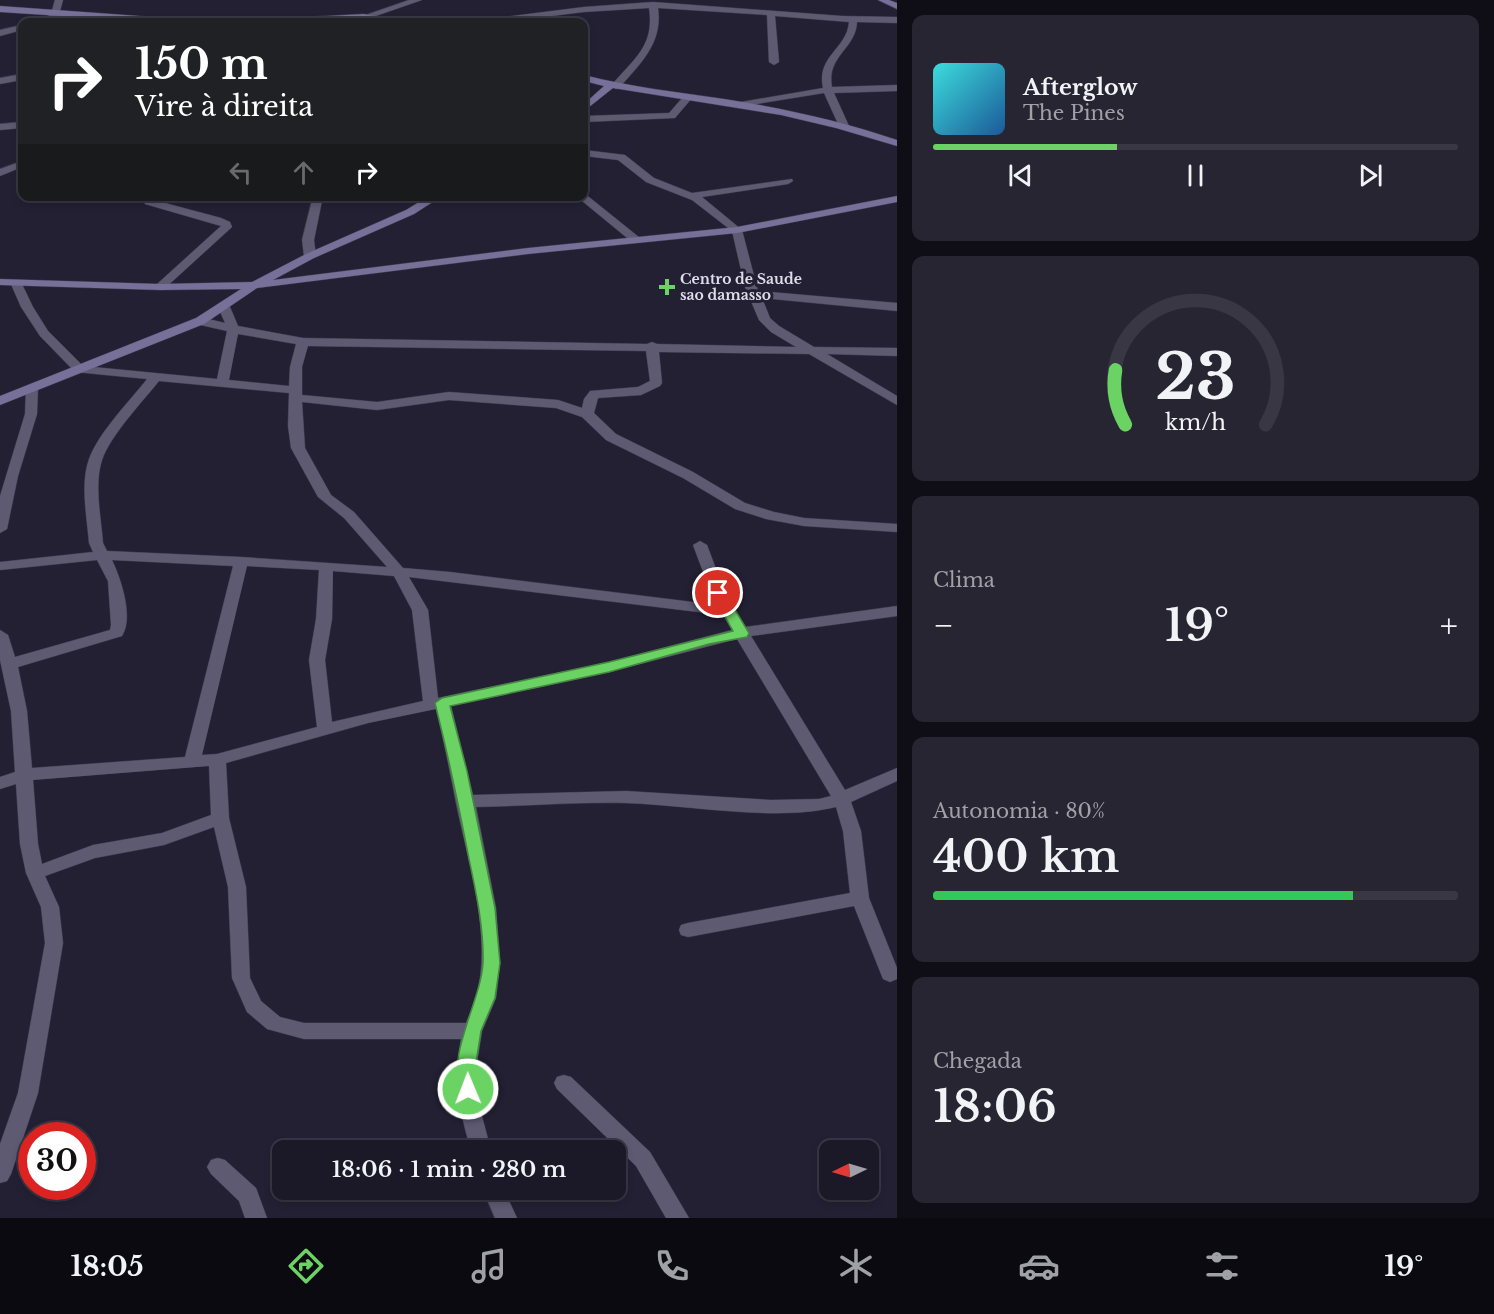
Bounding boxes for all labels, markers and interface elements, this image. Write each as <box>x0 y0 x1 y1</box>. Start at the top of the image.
text: 150 m <box>135 38 268 90</box>
icon: right <box>36 42 114 120</box>
text: Afterglow <box>1023 74 1138 101</box>
text: Vire à direita <box>135 90 313 123</box>
text: The Pines <box>1023 101 1125 125</box>
icon: left <box>224 156 257 189</box>
icon: ahead <box>287 156 320 189</box>
icon: right <box>350 156 383 189</box>
icon: previous <box>1004 159 1037 192</box>
icon: pause <box>1179 159 1212 192</box>
icon: next <box>1354 159 1387 192</box>
place label: Centro de Saude sao damasso <box>680 270 802 304</box>
marker: Centro de Saude sao damasso <box>658 278 676 296</box>
text: 23 <box>1155 339 1236 417</box>
text: km/h <box>1165 410 1226 437</box>
pin <box>692 567 743 618</box>
text: Clima <box>933 568 995 592</box>
icon: arrive <box>701 576 734 609</box>
text: 19° <box>1164 597 1229 653</box>
text: − <box>933 605 954 646</box>
text: + <box>1440 605 1458 646</box>
text: Autonomia · 80% <box>933 799 1105 823</box>
text: 400 km <box>933 828 1119 884</box>
text: Chegada <box>933 1049 1022 1073</box>
position arrow <box>436 1057 500 1121</box>
text: 18:06 <box>933 1078 1057 1134</box>
speed limit sign: 30 <box>18 1122 96 1200</box>
north arrow <box>819 1140 879 1200</box>
map controls <box>819 1140 879 1200</box>
text: 18:06 · 1 min · 280 m <box>332 1156 566 1183</box>
icon: directions <box>285 1245 327 1287</box>
icon: music <box>468 1245 510 1287</box>
icon: phone <box>651 1245 693 1287</box>
icon: climate <box>835 1245 877 1287</box>
icon: car <box>1018 1245 1060 1287</box>
icon: filters <box>1201 1245 1243 1287</box>
text: 18:05 <box>71 1250 144 1283</box>
text: 19° <box>1384 1250 1423 1283</box>

